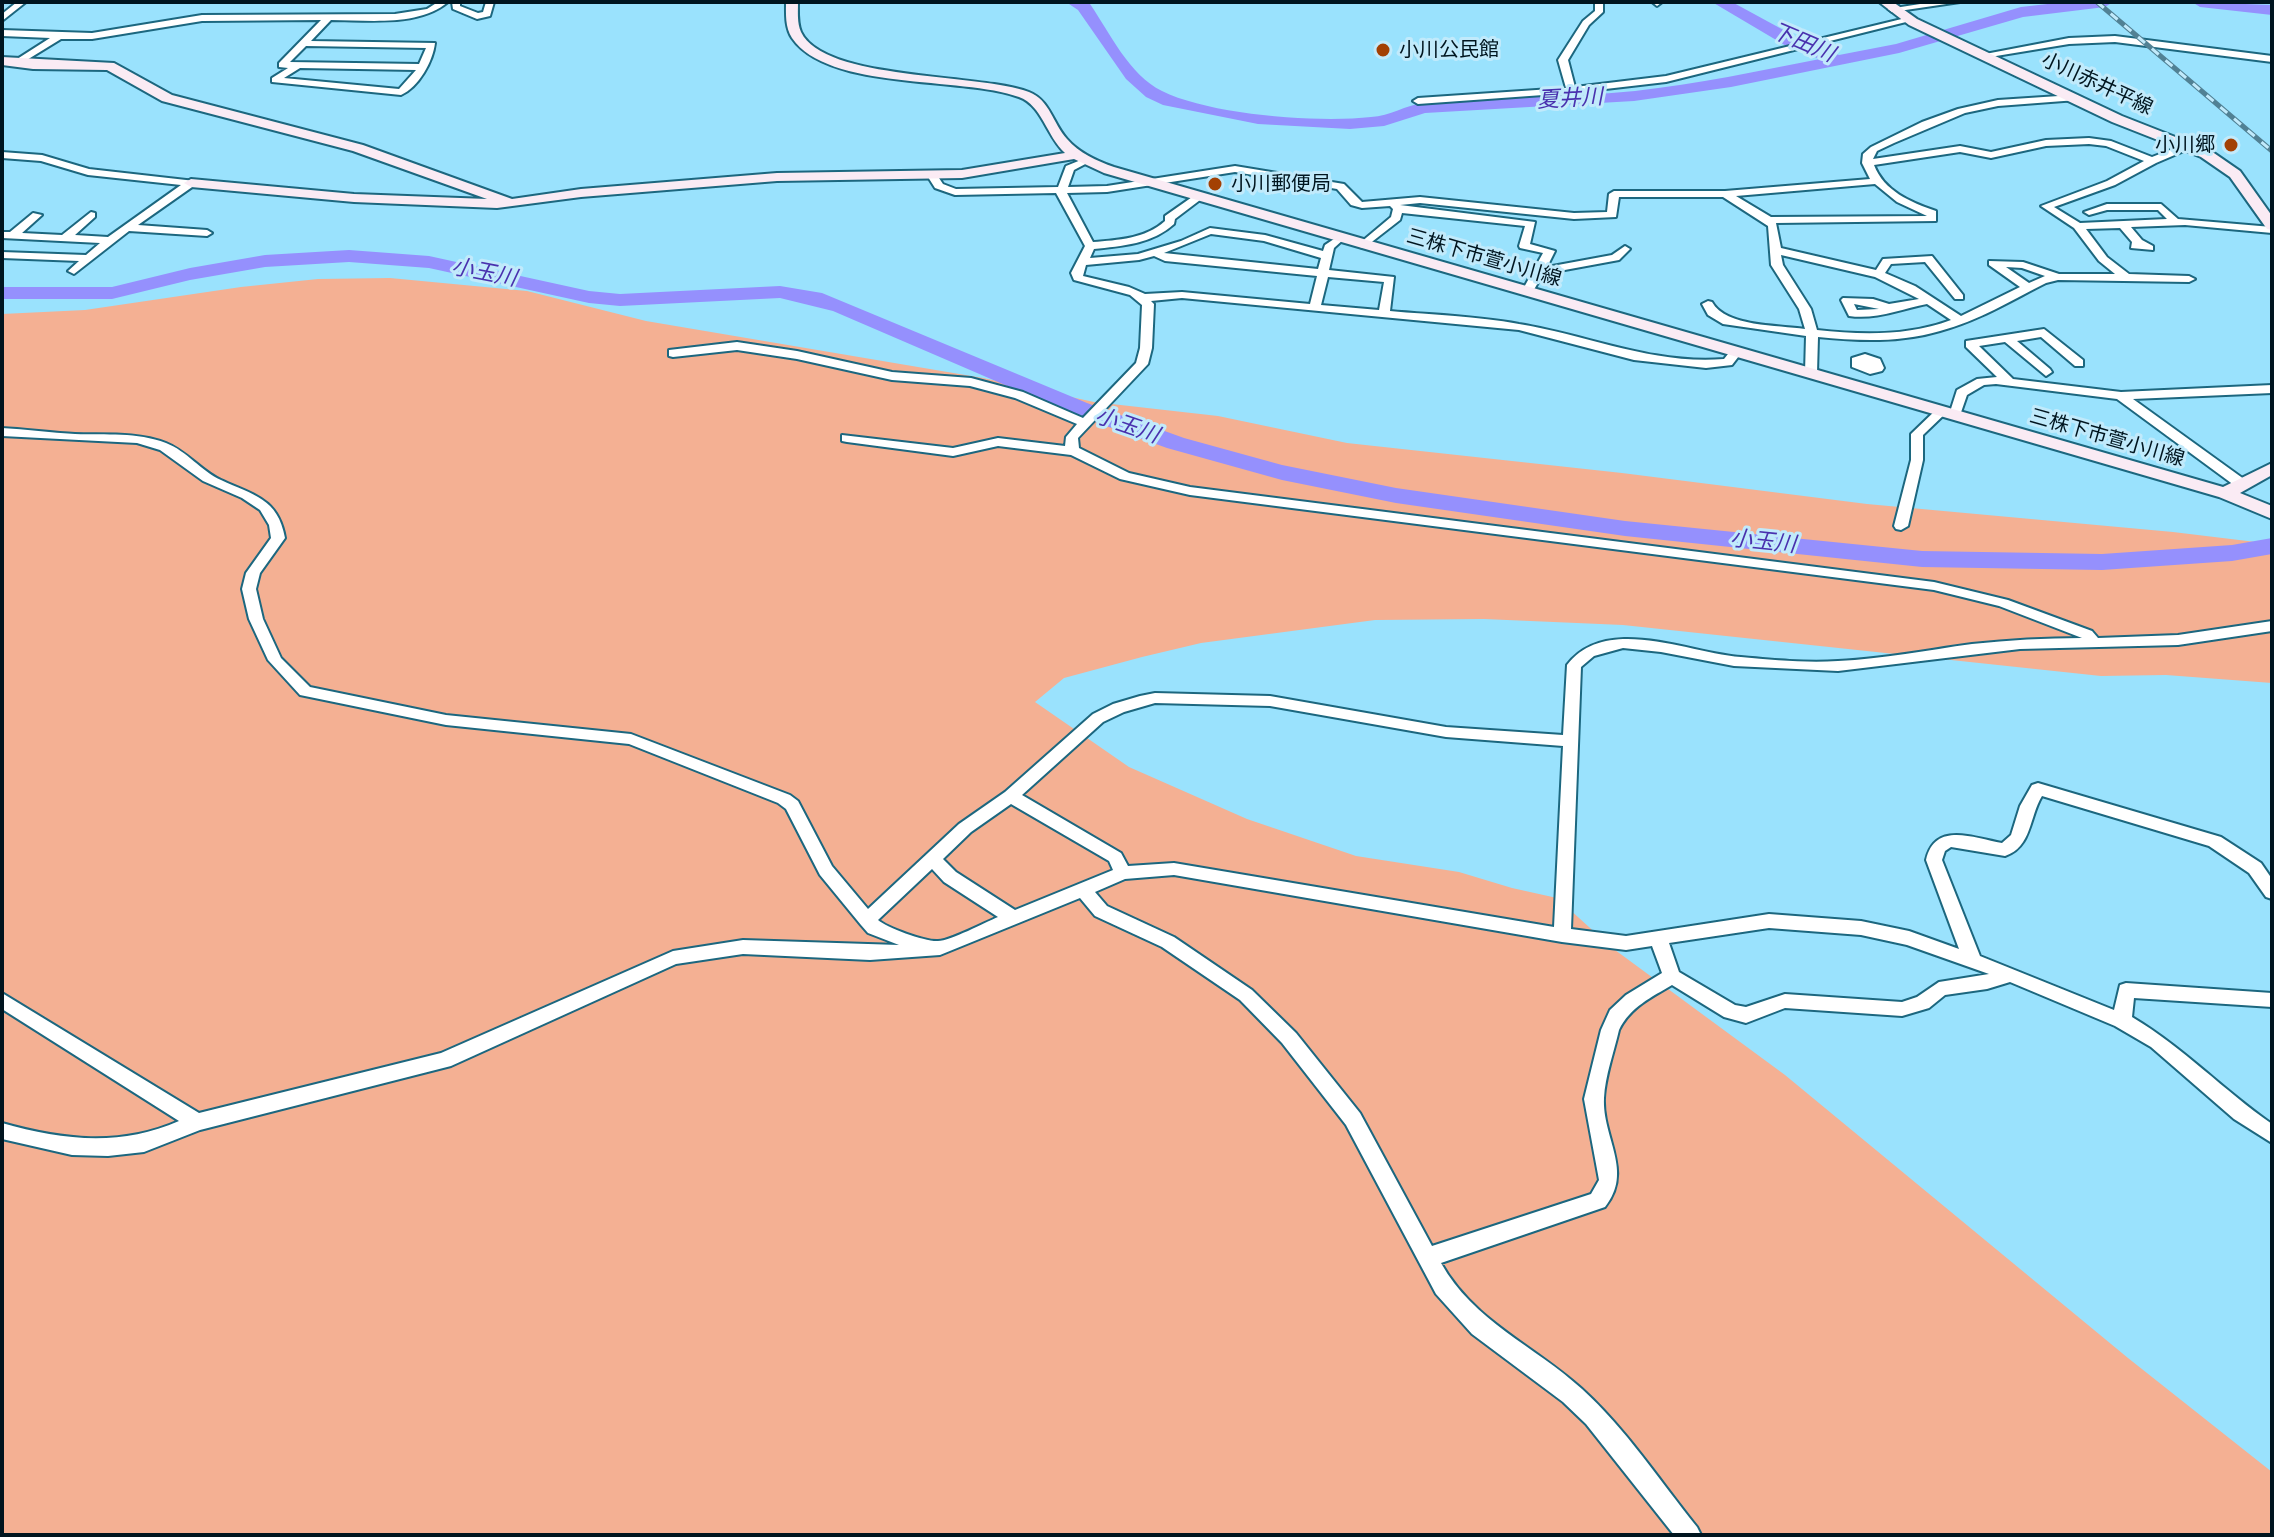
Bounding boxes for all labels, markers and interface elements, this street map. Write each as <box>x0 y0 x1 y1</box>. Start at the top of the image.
water label: 下田川 <box>1767 18 1839 68</box>
place label: 小川公民館 <box>1399 38 1499 62</box>
marker: 小川公民館 <box>1374 41 1392 59</box>
street label: 小川赤井平線 <box>2038 48 2156 120</box>
water label: 夏井川 <box>1536 84 1604 114</box>
place label: 小川郷 <box>2155 133 2215 157</box>
marker: 小川郷 <box>2222 136 2240 154</box>
place label: 小川郵便局 <box>1231 172 1331 196</box>
marker: 小川郵便局 <box>1206 175 1224 193</box>
street label: 三株下市萱小川線 <box>1404 224 1564 292</box>
water label: 小玉川 <box>449 254 519 292</box>
water label: 小玉川 <box>1092 403 1162 449</box>
street label: 三株下市萱小川線 <box>2027 404 2187 472</box>
water label: 小玉川 <box>1729 525 1797 559</box>

